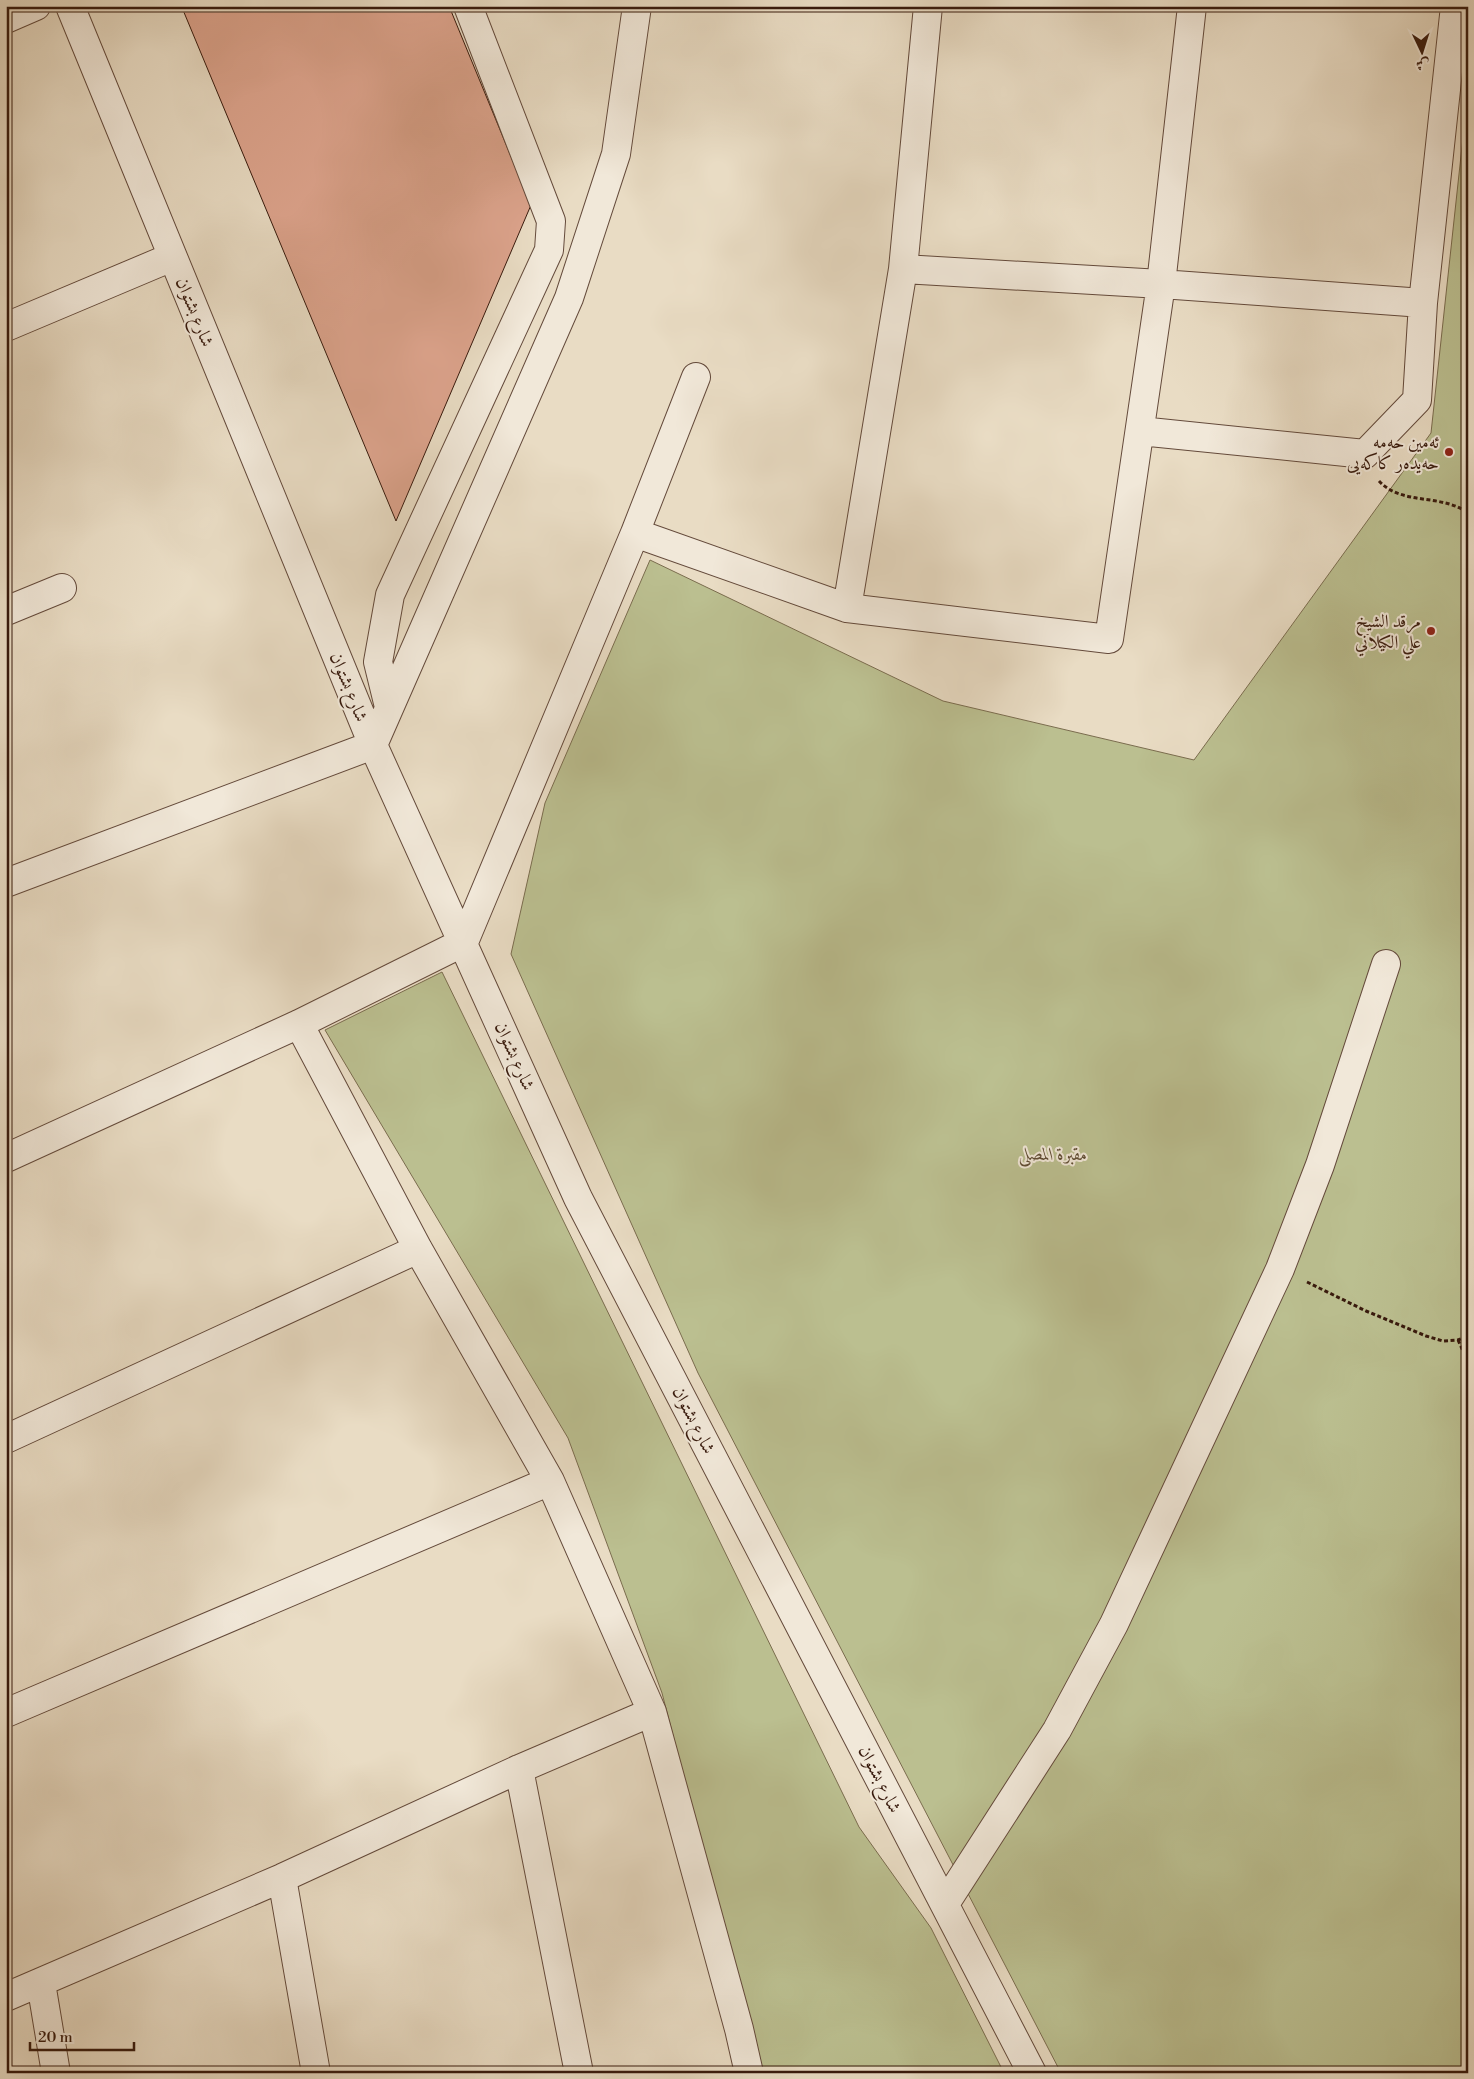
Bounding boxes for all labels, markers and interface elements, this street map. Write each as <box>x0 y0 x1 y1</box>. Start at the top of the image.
north arrow <box>1396 28 1446 78</box>
text: ش <box>1415 55 1430 73</box>
street label: شارع بشتوان <box>168 274 219 351</box>
place label: ئەمین حەمە حەیدەر کاکەیی <box>1347 431 1440 475</box>
marker: ئەمین حەمە حەیدەر کاکەیی <box>1443 446 1455 458</box>
place label: مرقد الشيخ علي الكيلاني <box>1355 610 1421 659</box>
marker: مرقد الشيخ علي الكيلاني <box>1425 625 1437 637</box>
street label: شارع بشتوان <box>322 649 373 726</box>
street label: شارع بشتوان <box>487 1018 540 1095</box>
park label: مقبرة المصلى <box>1018 1143 1088 1167</box>
street label: شارع بشتوان <box>664 1383 720 1459</box>
street label: شارع بشتوان <box>850 1742 906 1818</box>
scale bar <box>30 2019 134 2051</box>
text: 20 m <box>38 2028 73 2047</box>

